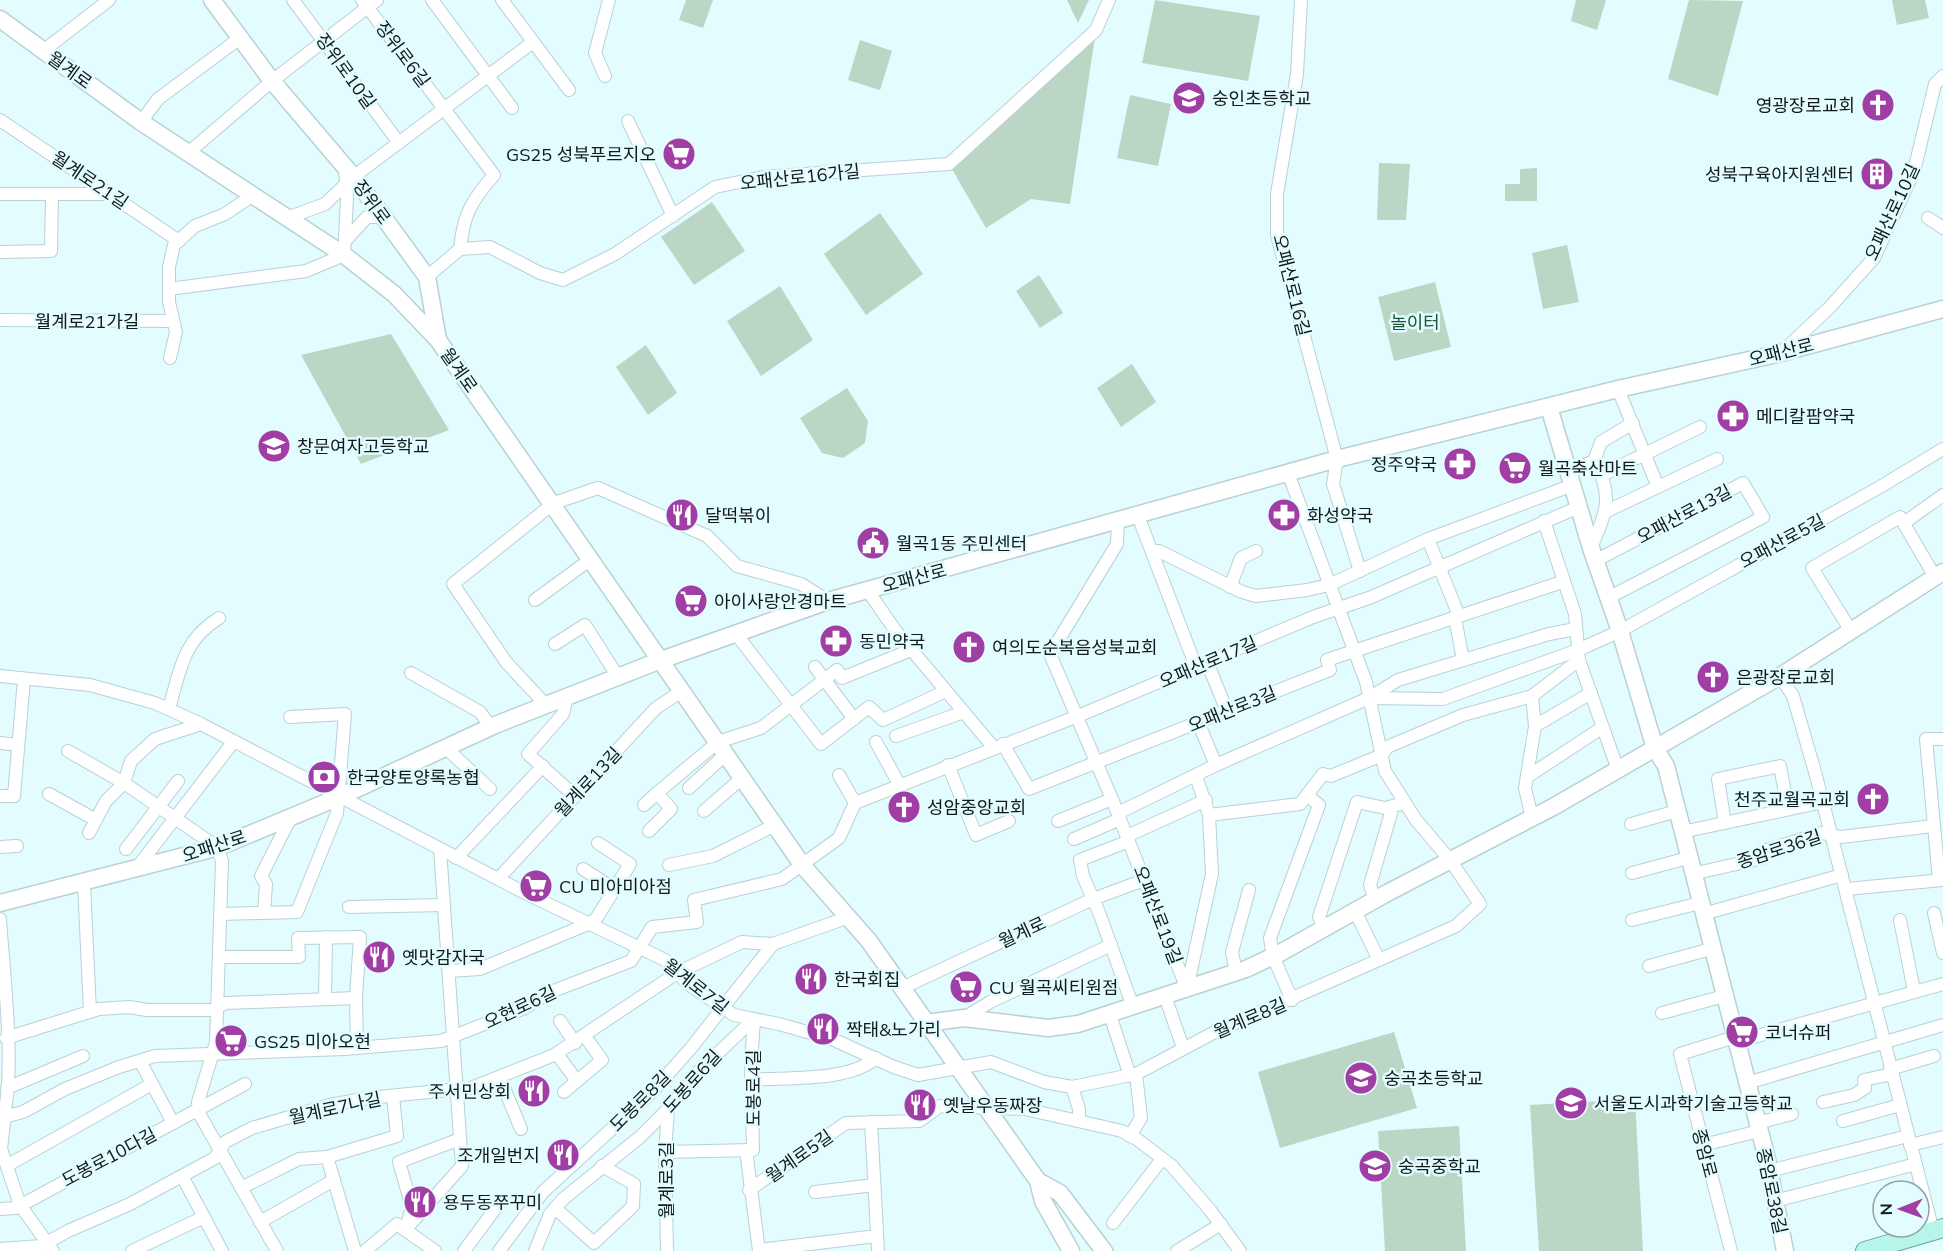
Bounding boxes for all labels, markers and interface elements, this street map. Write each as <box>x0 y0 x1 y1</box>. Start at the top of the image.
street label: 장위로6길 <box>371 16 435 92</box>
street label: 장위로10길 <box>311 29 381 113</box>
street label: 월계로 <box>43 46 97 94</box>
school or university icon: 숭인초등학교 <box>1171 80 1207 116</box>
place label: 숭인초등학교 <box>1212 87 1311 110</box>
church icon: 영광장로교회 <box>1860 87 1896 123</box>
place label: 영광장로교회 <box>1756 94 1855 117</box>
supermarket icon: GS25 성북푸르지오 <box>661 136 697 172</box>
place label: GS25 성북푸르지오 <box>506 143 656 166</box>
street label: 월계로21길 <box>47 146 133 214</box>
building icon: 성북구육아지원센터 <box>1859 156 1895 192</box>
street label: 오패산로16가길 <box>739 159 861 195</box>
street label: 오패산로10길 <box>1860 160 1924 264</box>
place label: 성북구육아지원센터 <box>1705 163 1854 186</box>
street label: 장위로 <box>348 175 396 229</box>
street label: 오패산로16길 <box>1268 232 1316 338</box>
street label: 월계로21가길 <box>35 310 139 333</box>
park label: 놀이터 <box>1390 311 1440 334</box>
street label: 오패산로 <box>1746 333 1816 371</box>
street label: 월계로 <box>435 343 483 397</box>
pharmacy icon: 메디칼팜약국 <box>1715 398 1751 434</box>
place label: 메디칼팜약국 <box>1756 405 1855 428</box>
school or university icon: 창문여자고등학교 <box>256 428 292 464</box>
place label: 창문여자고등학교 <box>297 435 429 458</box>
pharmacy icon: 정주약국 <box>1442 446 1478 482</box>
supermarket icon: 월곡축산마트 <box>1497 450 1533 486</box>
place label: 정주약국 <box>1371 453 1437 476</box>
place label: 월곡축산마트 <box>1538 457 1637 480</box>
street label: 오패산로13길 <box>1633 479 1735 549</box>
restaurant icon: 달떡볶이 <box>664 497 700 533</box>
pharmacy icon: 화성약국 <box>1266 497 1302 533</box>
place label: 달떡볶이 <box>705 504 771 527</box>
place label: 화성약국 <box>1307 504 1373 527</box>
street label: 오패산로5길 <box>1735 509 1829 573</box>
public building icon: 월곡1동 주민센터 <box>855 525 891 561</box>
place label: 월곡1동 주민센터 <box>896 532 1027 555</box>
street label: 오패산로 <box>879 558 949 598</box>
supermarket icon: 아이사랑안경마트 <box>673 583 709 619</box>
place label: 아이사랑안경마트 <box>714 590 846 613</box>
pharmacy icon: 동민약국 <box>818 623 854 659</box>
church icon: 여의도순복음성북교회 <box>951 629 987 665</box>
place label: 동민약국 <box>859 630 925 653</box>
street label: 오패산로17길 <box>1155 631 1261 693</box>
place label: 여의도순복음성북교회 <box>992 636 1158 659</box>
church icon: 은광장로교회 <box>1695 659 1731 695</box>
place label: 은광장로교회 <box>1736 666 1835 689</box>
street label: 오패산로3길 <box>1184 681 1280 737</box>
street label: 월계로13길 <box>550 742 626 822</box>
bank icon: 한국양토양록농협 <box>306 759 342 795</box>
place label: 한국양토양록농협 <box>347 766 479 789</box>
church icon: 천주교월곡교회 <box>1855 781 1891 817</box>
place label: 천주교월곡교회 <box>1734 788 1850 811</box>
church icon: 성암중앙교회 <box>886 789 922 825</box>
place label: 성암중앙교회 <box>927 796 1026 819</box>
street label: 종암로36길 <box>1734 824 1824 874</box>
street label: 오패산로 <box>179 825 249 867</box>
street label: 오패산로19길 <box>1129 862 1187 968</box>
supermarket icon: CU 미아미아점 <box>518 868 554 904</box>
place label: CU 미아미아점 <box>559 875 672 898</box>
street label: 월계로 <box>995 911 1049 953</box>
restaurant icon: 옛맛감자국 <box>361 939 397 975</box>
place label: 옛맛감자국 <box>402 946 485 969</box>
street label: 월계로7길 <box>659 953 733 1019</box>
restaurant icon: 한국회집 <box>793 961 829 997</box>
place label: 한국회집 <box>834 968 900 991</box>
supermarket icon: CU 월곡씨티원점 <box>948 969 984 1005</box>
place label: CU 월곡씨티원점 <box>989 976 1119 999</box>
street label: 오현로6길 <box>480 980 560 1034</box>
street label: 월계로8길 <box>1210 992 1290 1044</box>
restaurant icon: 짝태&노가리 <box>805 1011 841 1047</box>
supermarket icon: 코너슈퍼 <box>1724 1014 1760 1050</box>
place label: 짝태&노가리 <box>846 1018 941 1041</box>
place label: 코너슈퍼 <box>1765 1021 1831 1044</box>
supermarket icon: GS25 미아오현 <box>213 1023 249 1059</box>
place label: GS25 미아오현 <box>254 1030 371 1053</box>
street label: 도봉로6길 <box>658 1045 726 1117</box>
street label: 도봉로4길 <box>742 1049 765 1127</box>
school or university icon: 숭곡초등학교 <box>1343 1060 1379 1096</box>
street label: 도봉로8길 <box>605 1066 675 1136</box>
place label: 숭곡초등학교 <box>1384 1067 1483 1090</box>
restaurant icon: 주서민상회 <box>516 1073 552 1109</box>
place label: 주서민상회 <box>428 1080 511 1103</box>
school or university icon: 서울도시과학기술고등학교 <box>1553 1085 1589 1121</box>
street label: 월계로7나길 <box>287 1087 383 1129</box>
restaurant icon: 옛날우동짜장 <box>902 1087 938 1123</box>
place label: 서울도시과학기술고등학교 <box>1594 1092 1793 1115</box>
place label: 옛날우동짜장 <box>943 1094 1042 1117</box>
street label: 도봉로10다길 <box>58 1122 160 1192</box>
street label: 월계로5길 <box>761 1124 837 1188</box>
street label: 종암로 <box>1687 1126 1723 1180</box>
restaurant icon: 조개일번지 <box>545 1137 581 1173</box>
street label: 월계로3길 <box>655 1141 678 1219</box>
place label: 조개일번지 <box>457 1144 540 1167</box>
street label: 종암로38길 <box>1752 1146 1792 1236</box>
school or university icon: 숭곡중학교 <box>1357 1148 1393 1184</box>
place label: 숭곡중학교 <box>1398 1155 1481 1178</box>
north arrow <box>1871 1179 1931 1239</box>
restaurant icon: 용두동쭈꾸미 <box>402 1184 438 1220</box>
place label: 용두동쭈꾸미 <box>443 1191 542 1214</box>
text: N <box>1876 1203 1896 1215</box>

